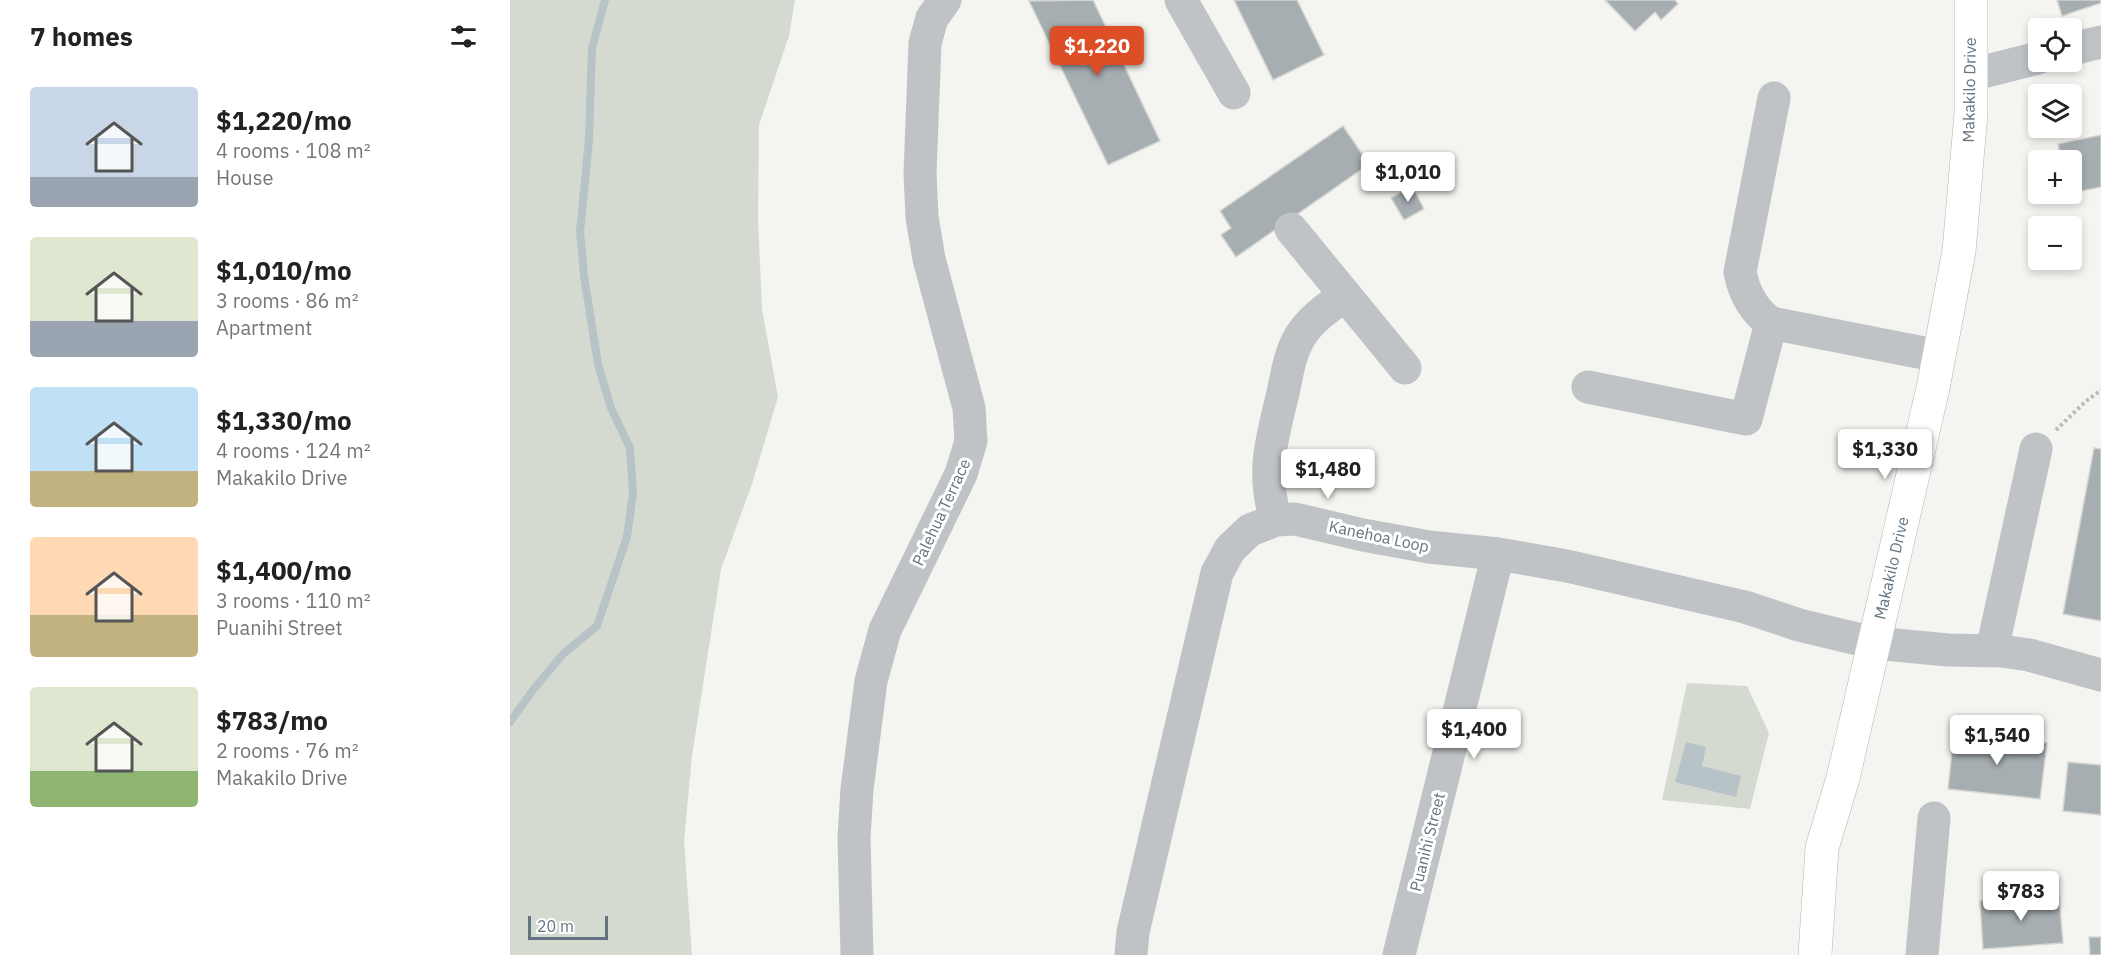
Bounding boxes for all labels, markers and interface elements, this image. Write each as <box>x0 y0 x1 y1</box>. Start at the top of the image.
map controls <box>2028 18 2082 270</box>
button: locate <box>2028 18 2082 72</box>
text: 7 homes <box>30 19 133 53</box>
icon: filters <box>447 20 480 53</box>
pin: $1,220 <box>1048 26 1146 77</box>
text: $1,220 <box>1064 32 1130 59</box>
street label: Makakilo Drive <box>1958 37 1980 143</box>
button: layers <box>2028 84 2082 138</box>
text: $1,220/mo <box>216 103 352 137</box>
icon: home <box>78 111 150 183</box>
text: 4 rooms · 108 m² <box>216 137 371 164</box>
button: + <box>2028 150 2082 204</box>
pin: $1,010 <box>1359 152 1457 203</box>
text: $1,010 <box>1375 158 1441 185</box>
text: House <box>216 164 273 191</box>
button: − <box>2028 216 2082 270</box>
text: $1,010/mo <box>216 253 352 287</box>
icon: home <box>78 261 150 333</box>
text: 3 rooms · 86 m² <box>216 287 359 314</box>
text: Apartment <box>216 314 312 341</box>
text: $1,330/mo <box>216 403 352 437</box>
icon: home <box>78 411 150 483</box>
pin: $1,330 <box>1836 429 1934 480</box>
text: $1,330 <box>1852 435 1918 462</box>
text: 4 rooms · 124 m² <box>216 437 371 464</box>
pin: $1,480 <box>1279 449 1377 500</box>
street label: Palehua Terrace <box>908 455 975 569</box>
text: $1,480 <box>1295 455 1361 482</box>
text: Makakilo Drive <box>216 464 347 491</box>
street label: Makakilo Drive <box>1869 514 1913 621</box>
street label: Kanehoa Loop <box>1327 516 1431 556</box>
text: $1,400/mo <box>216 553 352 587</box>
icon: home <box>78 561 150 633</box>
text: 3 rooms · 110 m² <box>216 587 371 614</box>
text: Puanihi Street <box>216 614 342 641</box>
text: $783/mo <box>216 703 328 737</box>
pin: $1,400 <box>1425 709 1523 760</box>
icon: home <box>78 711 150 783</box>
text: $1,400 <box>1441 715 1507 742</box>
pin: $1,540 <box>1948 715 2046 766</box>
text: $1,540 <box>1964 721 2030 748</box>
text: 2 rooms · 76 m² <box>216 737 359 764</box>
text: Makakilo Drive <box>216 764 347 791</box>
street label: Puanihi Street <box>1405 790 1449 894</box>
pin: $783 <box>1985 871 2057 922</box>
text: $783 <box>1997 877 2045 904</box>
scale bar <box>528 913 608 940</box>
text: 20 m <box>537 916 574 936</box>

